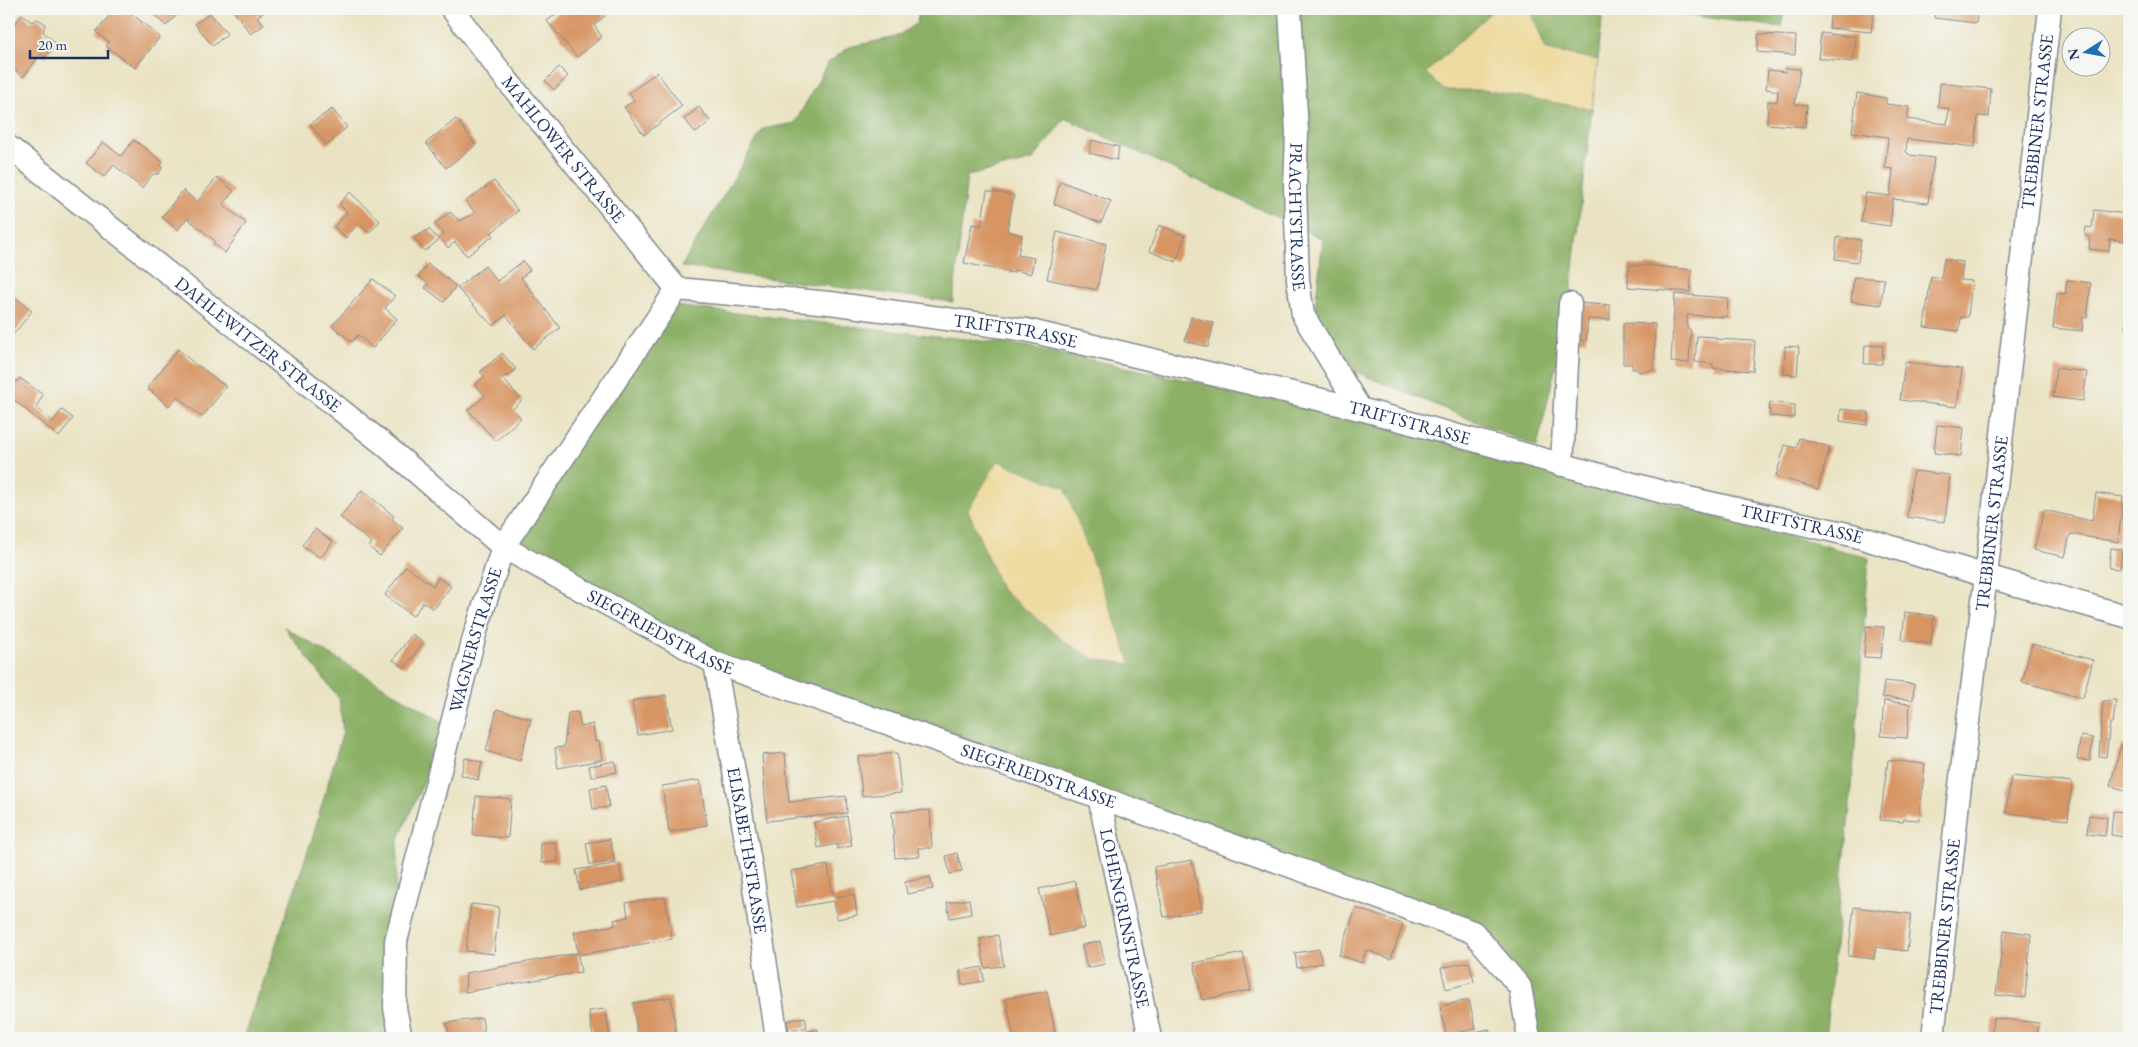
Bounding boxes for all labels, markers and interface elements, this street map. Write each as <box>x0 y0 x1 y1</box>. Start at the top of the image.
scale bar <box>30 28 108 60</box>
north arrow <box>2060 28 2110 78</box>
street label: TREBBINER STRASSE <box>2015 33 2058 211</box>
text: 20 m <box>38 35 67 54</box>
text: N <box>2063 47 2083 62</box>
street label: MAHLOWER STRASSE <box>497 71 630 227</box>
street label: PRACHTSTRASSE <box>1284 142 1311 292</box>
street label: DAHLEWITZER STRASSE <box>170 271 346 417</box>
street label: TRIFTSTRASSE <box>952 308 1080 353</box>
street label: TRIFTSTRASSE <box>1346 395 1473 450</box>
street label: TREBBINER STRASSE <box>1970 434 2013 612</box>
street label: TRIFTSTRASSE <box>1738 498 1866 549</box>
street label: WAGNERSTRASSE <box>443 564 507 715</box>
street label: SIEGFRIEDSTRASSE <box>583 583 737 680</box>
street label: SIEGFRIEDSTRASSE <box>958 738 1119 813</box>
street label: ELISABETHSTRASSE <box>722 765 773 935</box>
street label: LOHENGRINSTRASSE <box>1095 826 1155 1010</box>
street label: TREBBINER STRASSE <box>1924 838 1965 1016</box>

